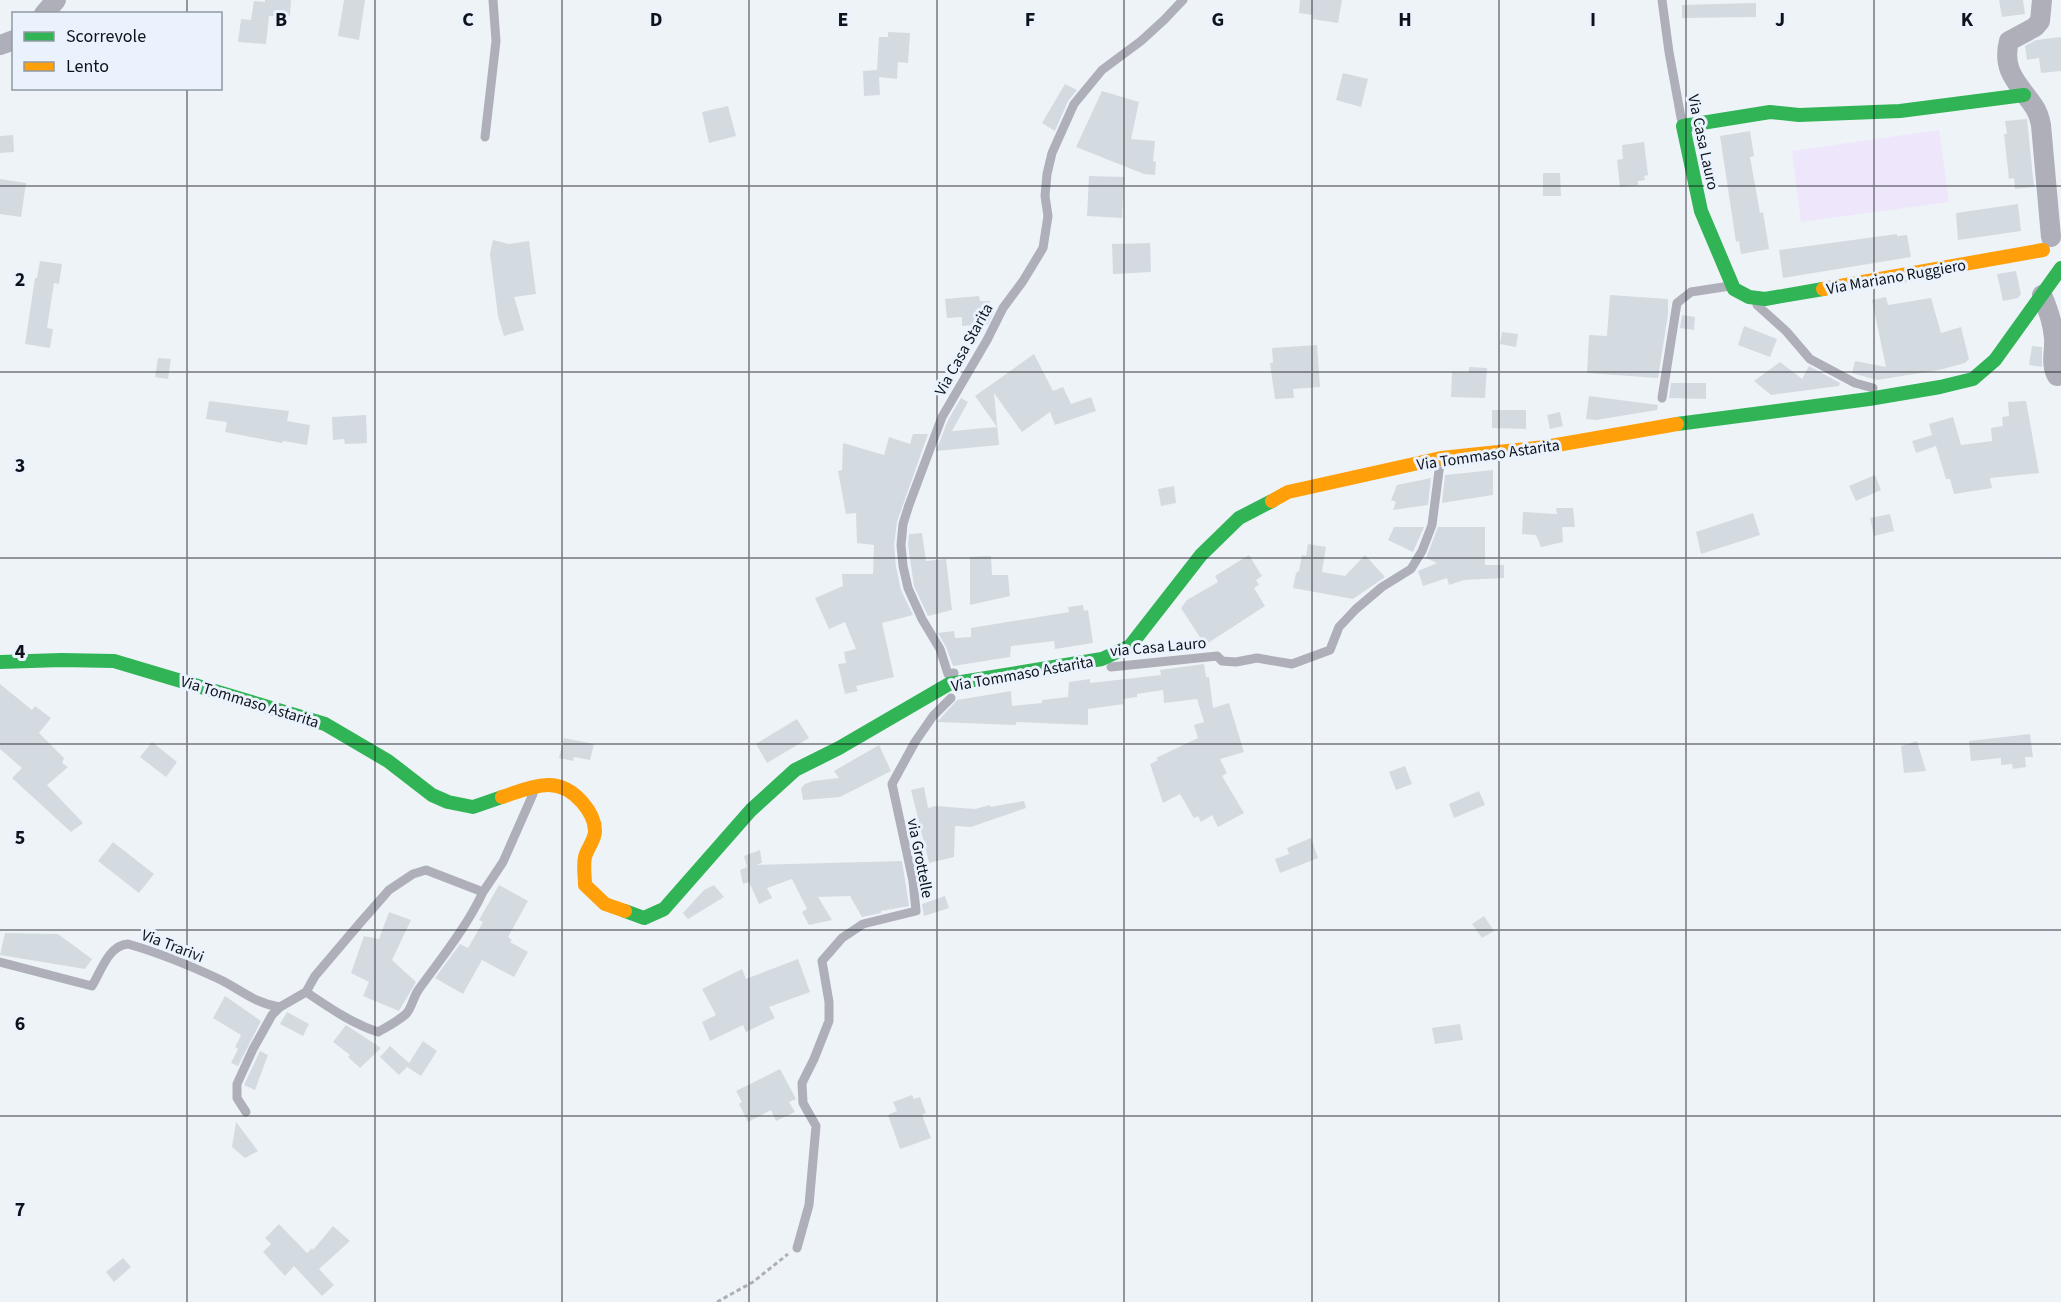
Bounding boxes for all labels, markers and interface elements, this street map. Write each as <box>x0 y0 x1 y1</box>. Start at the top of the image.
text: B <box>275 6 287 34</box>
text: C <box>462 6 474 34</box>
text: D <box>650 6 662 34</box>
text: E <box>838 6 848 34</box>
text: F <box>1025 6 1035 34</box>
text: G <box>1212 6 1224 34</box>
text: H <box>1398 6 1412 34</box>
text: I <box>1590 6 1596 34</box>
text: J <box>1775 6 1785 34</box>
text: K <box>1961 6 1974 34</box>
legend <box>12 12 222 90</box>
text: Scorrevole <box>66 24 146 49</box>
text: Lento <box>66 54 109 79</box>
street label: Via Casa Lauro <box>1682 92 1724 192</box>
street label: Via Mariano Ruggiero <box>1825 254 1968 300</box>
text: 2 <box>15 266 25 294</box>
street label: Via Casa Starita <box>929 299 998 400</box>
street label: Via Tommaso Astarita <box>1415 434 1561 476</box>
text: 3 <box>15 452 25 480</box>
street label: via Casa Lauro <box>1109 632 1207 662</box>
text: 4 <box>15 638 26 666</box>
street label: Via Tommaso Astarita <box>949 651 1095 697</box>
street label: Via Tommaso Astarita <box>178 670 322 734</box>
street label: via Grottelle <box>902 817 939 900</box>
text: 5 <box>15 824 25 852</box>
street label: Via Trarivi <box>138 924 207 968</box>
text: 6 <box>15 1010 25 1038</box>
text: 7 <box>15 1196 25 1224</box>

